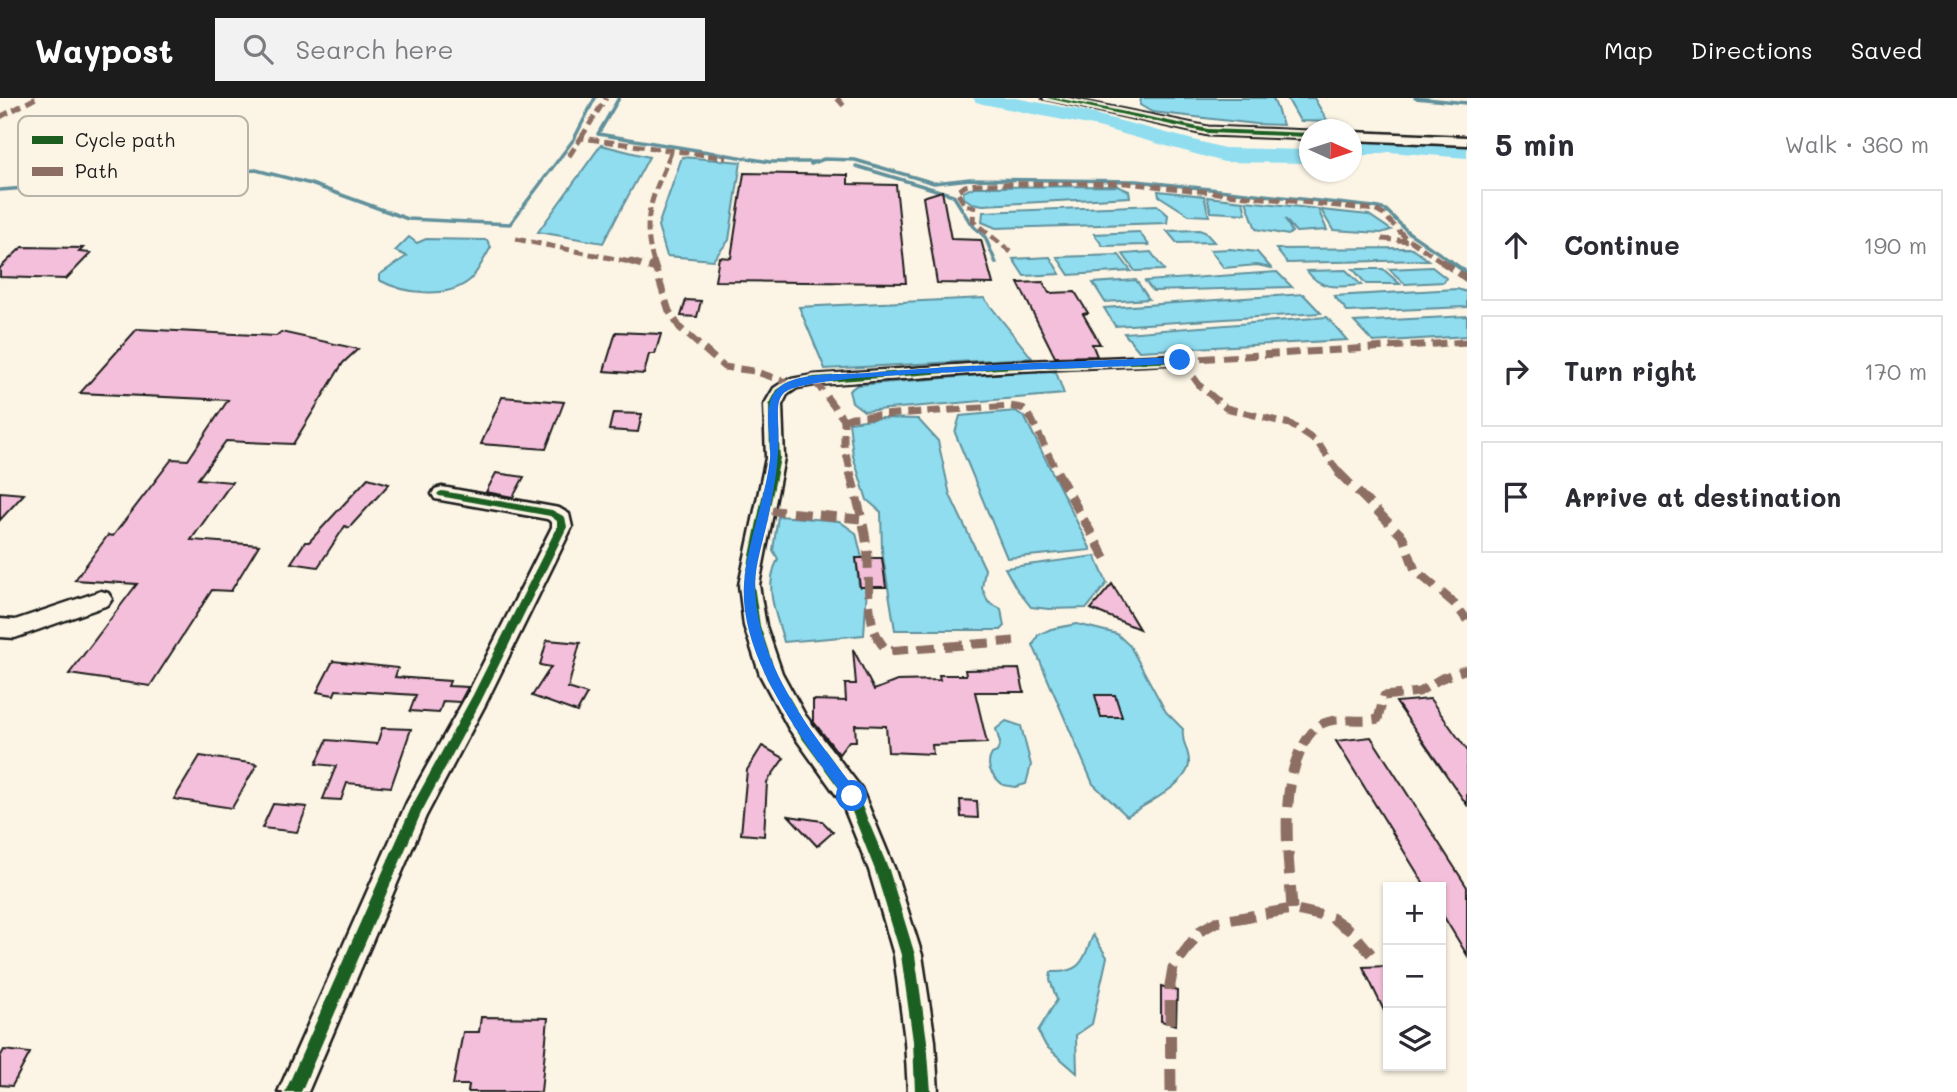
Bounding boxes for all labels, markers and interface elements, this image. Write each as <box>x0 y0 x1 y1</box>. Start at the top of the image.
search box <box>215 18 705 81</box>
text: Waypost <box>35 28 173 71</box>
icon: search <box>239 30 277 68</box>
text: Search here <box>295 32 454 66</box>
text: Map <box>1604 34 1653 65</box>
text: Directions <box>1691 34 1813 65</box>
text: Saved <box>1851 34 1922 65</box>
legend <box>18 116 248 196</box>
north arrow <box>1299 119 1362 182</box>
text: 5 min <box>1495 124 1575 164</box>
text: Cycle path <box>75 127 175 152</box>
text: Walk · 360 m <box>1784 129 1929 159</box>
text: Path <box>75 158 118 183</box>
icon: ahead <box>1497 226 1535 264</box>
text: Continue <box>1564 228 1680 262</box>
text: 190 m <box>1863 230 1927 260</box>
route end <box>1164 344 1195 375</box>
icon: right <box>1497 352 1535 390</box>
text: Turn right <box>1564 354 1697 388</box>
text: 170 m <box>1864 356 1927 386</box>
icon: arrive <box>1497 478 1535 516</box>
text: Arrive at destination <box>1564 480 1841 514</box>
route start <box>836 780 867 811</box>
map controls <box>1383 882 1446 1071</box>
button: + <box>1383 882 1446 945</box>
button: − <box>1383 945 1446 1008</box>
button: layers <box>1383 1008 1446 1071</box>

